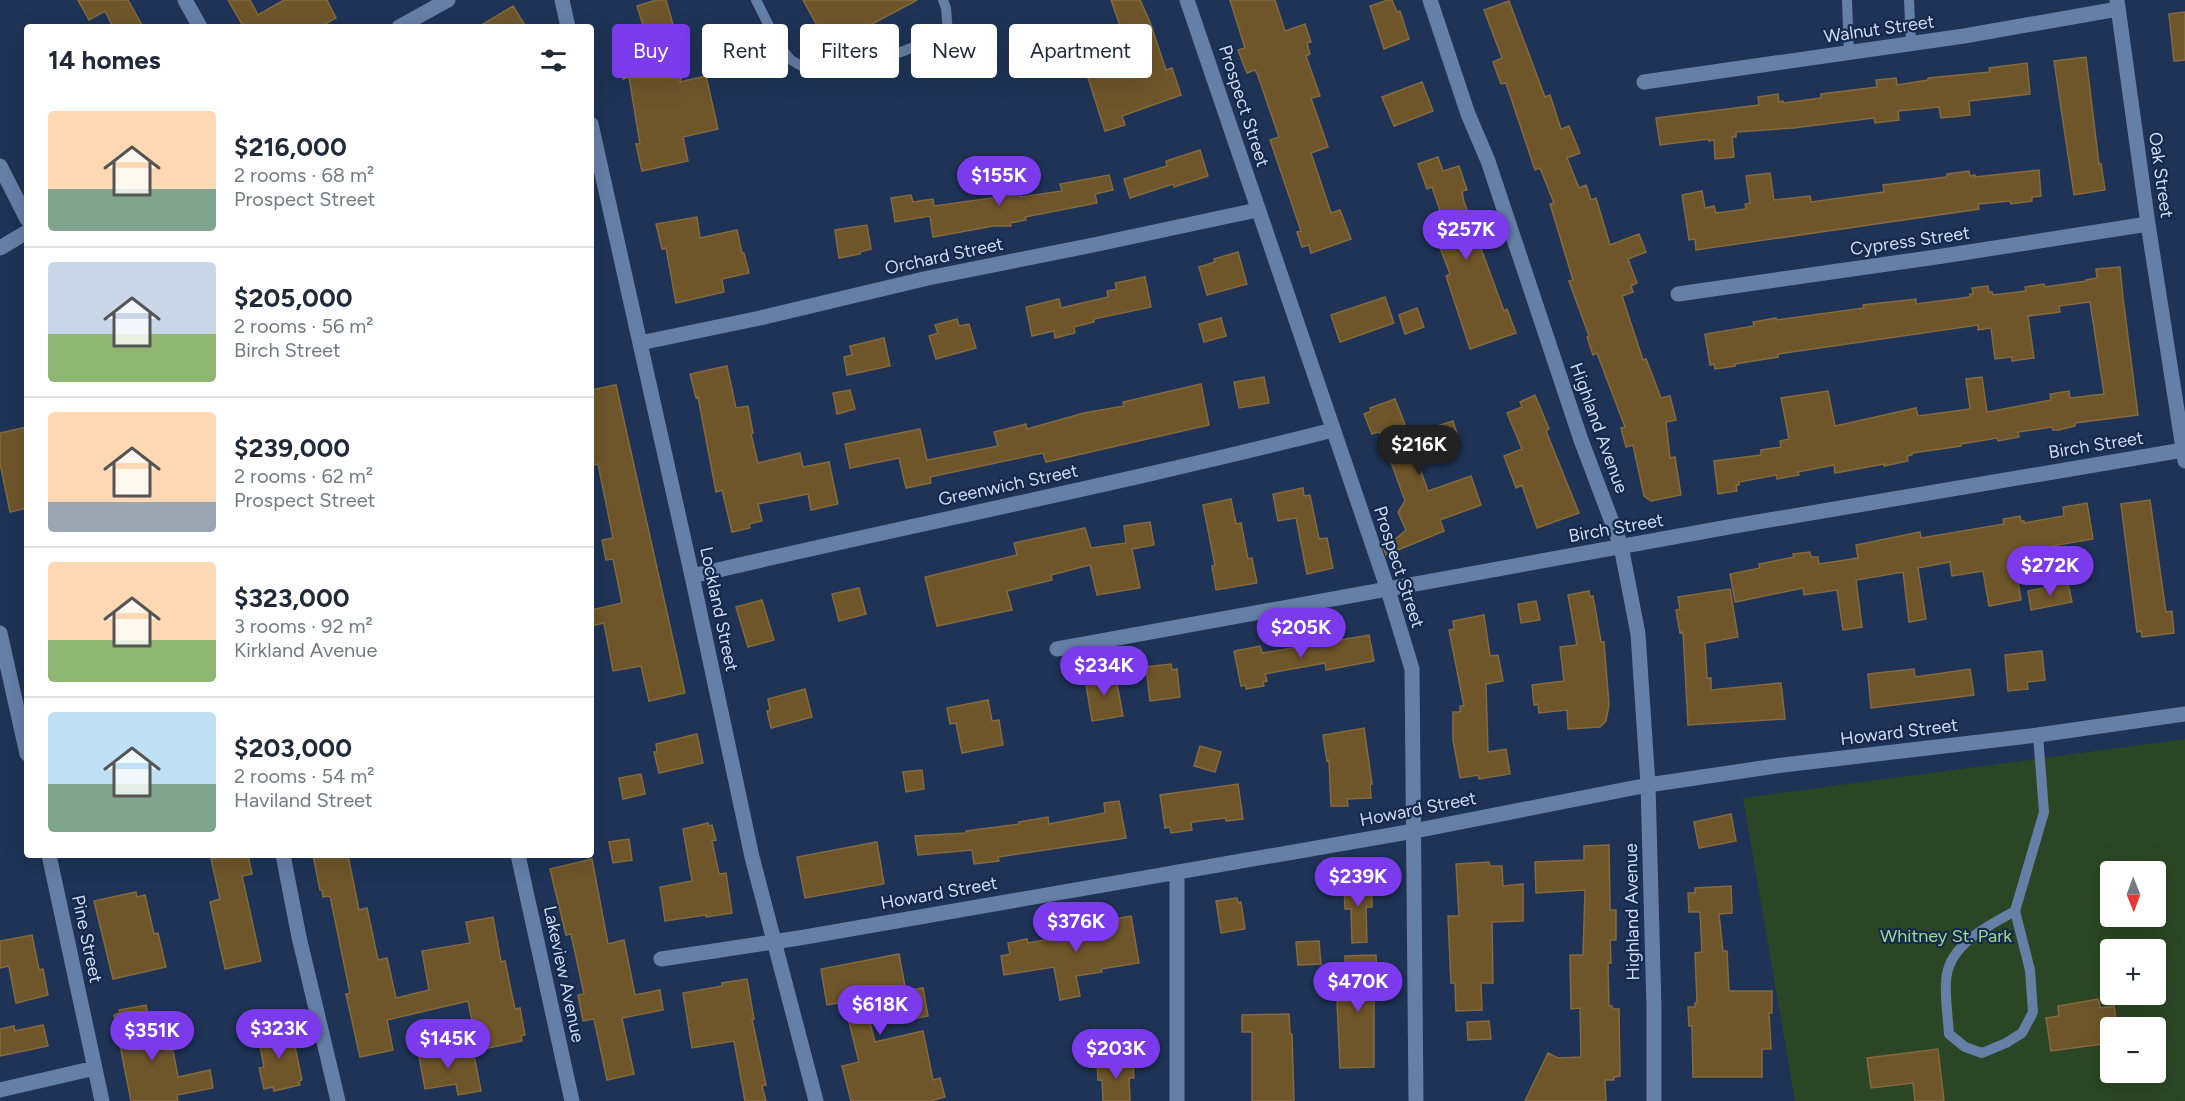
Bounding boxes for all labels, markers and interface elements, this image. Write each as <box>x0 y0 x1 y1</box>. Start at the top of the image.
street label: Walnut Street <box>1822 10 1936 48</box>
chip: Buy <box>612 24 690 78</box>
chip: Rent <box>702 24 788 78</box>
chip: Filters <box>800 24 899 78</box>
chip: New <box>911 24 997 78</box>
chip: Apartment <box>1009 24 1152 78</box>
street label: Prospect Street <box>1214 42 1274 170</box>
text: 14 homes <box>48 44 161 76</box>
icon: filters <box>537 44 570 77</box>
text: $216,000 <box>234 131 347 163</box>
street label: Oak Street <box>2144 131 2178 220</box>
icon: home <box>96 135 168 207</box>
pin: $155K <box>957 156 1041 207</box>
text: 2 rooms · 68 m² <box>234 163 374 187</box>
text: $155K <box>971 163 1027 187</box>
text: Prospect Street <box>234 187 375 211</box>
pin: $257K <box>1424 210 1508 261</box>
text: $257K <box>1437 217 1495 241</box>
street label: Cypress Street <box>1849 222 1971 260</box>
street label: Orchard Street <box>883 233 1005 279</box>
text: $205,000 <box>234 282 353 314</box>
icon: home <box>96 286 168 358</box>
text: 2 rooms · 56 m² <box>234 314 373 338</box>
text: Birch Street <box>234 338 341 362</box>
street label: Highland Avenue <box>1565 360 1633 496</box>
pin: $216K <box>1377 425 1461 476</box>
street label: Birch Street <box>2047 427 2145 463</box>
text: $239,000 <box>234 432 350 464</box>
text: $216K <box>1391 432 1447 456</box>
icon: home <box>96 436 168 508</box>
street label: Greenwich Street <box>936 459 1080 511</box>
text: 2 rooms · 62 m² <box>234 464 373 488</box>
text: Prospect Street <box>234 488 375 512</box>
street label: Prospect Street <box>1369 503 1429 631</box>
street label: Birch Street <box>1567 509 1665 547</box>
street label: Lockland Street <box>695 545 743 674</box>
pin: $272K <box>2008 546 2092 597</box>
text: $272K <box>2021 553 2079 577</box>
text: $323,000 <box>234 582 350 614</box>
icon: home <box>96 586 168 658</box>
pin: $205K <box>1259 608 1343 659</box>
text: 3 rooms · 92 m² <box>234 614 373 638</box>
text: $205K <box>1271 615 1331 639</box>
text: Kirkland Avenue <box>234 638 377 662</box>
pin: $234K <box>1062 646 1146 697</box>
text: $234K <box>1074 653 1134 677</box>
street label: Howard Street <box>1839 714 1959 750</box>
text: $203,000 <box>234 732 352 764</box>
icon: home <box>96 736 168 808</box>
text: 2 rooms · 54 m² <box>234 764 374 788</box>
street label: Howard Street <box>1358 787 1478 831</box>
text: Haviland Street <box>234 788 373 812</box>
street label: Highland Avenue <box>1620 843 1644 981</box>
pin: $239K <box>1316 857 1400 908</box>
north arrow <box>2100 861 2166 927</box>
map controls <box>2100 861 2166 1083</box>
text: $239K <box>1329 864 1387 888</box>
street label: Howard Street <box>879 872 999 914</box>
street label: Pine Street <box>67 893 107 985</box>
pin: $376K <box>1034 902 1118 953</box>
street label: Lakeview Avenue <box>539 904 589 1045</box>
text: $376K <box>1047 909 1105 933</box>
park label: Whitney St. Park <box>1880 925 2012 947</box>
button: + <box>2100 939 2166 1005</box>
pin: $470K <box>1316 962 1400 1013</box>
text: $470K <box>1327 969 1389 993</box>
pin: $618K <box>838 985 922 1036</box>
text: $618K <box>852 992 908 1016</box>
pin: $323K <box>237 1009 321 1060</box>
pin: $351K <box>110 1011 194 1062</box>
text: $323K <box>250 1016 308 1040</box>
button: − <box>2100 1017 2166 1083</box>
text: $351K <box>124 1018 180 1042</box>
pin: $145K <box>406 1019 490 1070</box>
text: $145K <box>419 1026 477 1050</box>
pin: $203K <box>1074 1029 1158 1080</box>
text: $203K <box>1086 1036 1146 1060</box>

